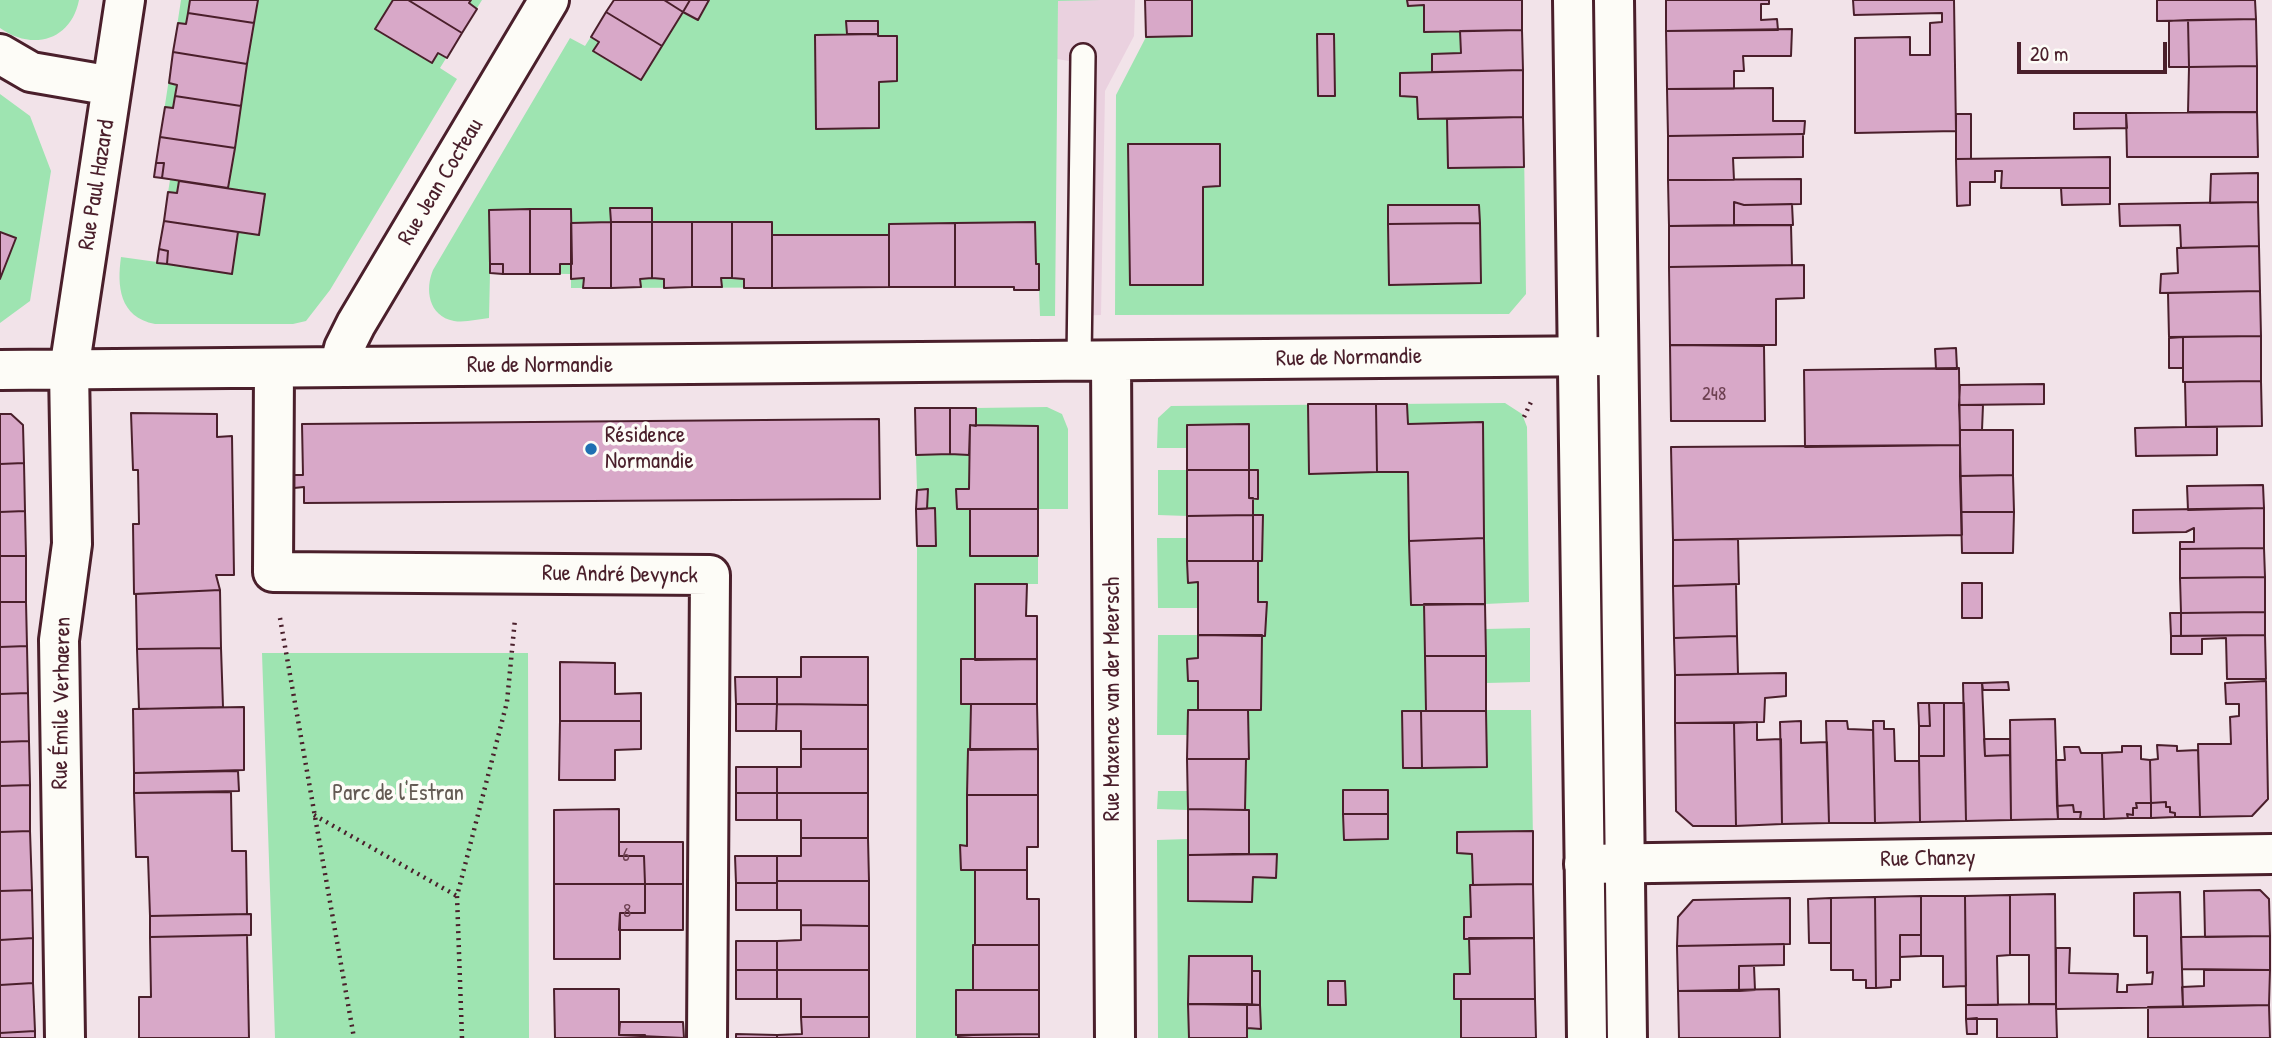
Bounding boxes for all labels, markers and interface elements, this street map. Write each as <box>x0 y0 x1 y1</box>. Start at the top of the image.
scale bar <box>2020 28 2170 72</box>
text: 20 m <box>2030 39 2068 68</box>
street label: Rue Jean Cocteau <box>392 114 490 250</box>
street label: Rue Paul Hazard <box>73 118 121 252</box>
street label: Rue de Normandie <box>1276 343 1422 373</box>
street label: Rue de Normandie <box>467 352 613 380</box>
house number: 248 <box>1702 384 1726 406</box>
place label: Résidence Normandie <box>605 422 694 476</box>
marker: Résidence Normandie <box>583 441 599 457</box>
street label: Rue André Devynck <box>542 560 698 590</box>
street label: Rue Maxence van der Meersch <box>1099 577 1127 821</box>
street label: Rue Émile Verhaeren <box>47 616 77 790</box>
park label: Parc de l'Estran <box>332 780 464 808</box>
street label: Rue Chanzy <box>1880 844 1976 874</box>
house number: 6 <box>622 845 630 867</box>
house number: 8 <box>623 901 631 923</box>

